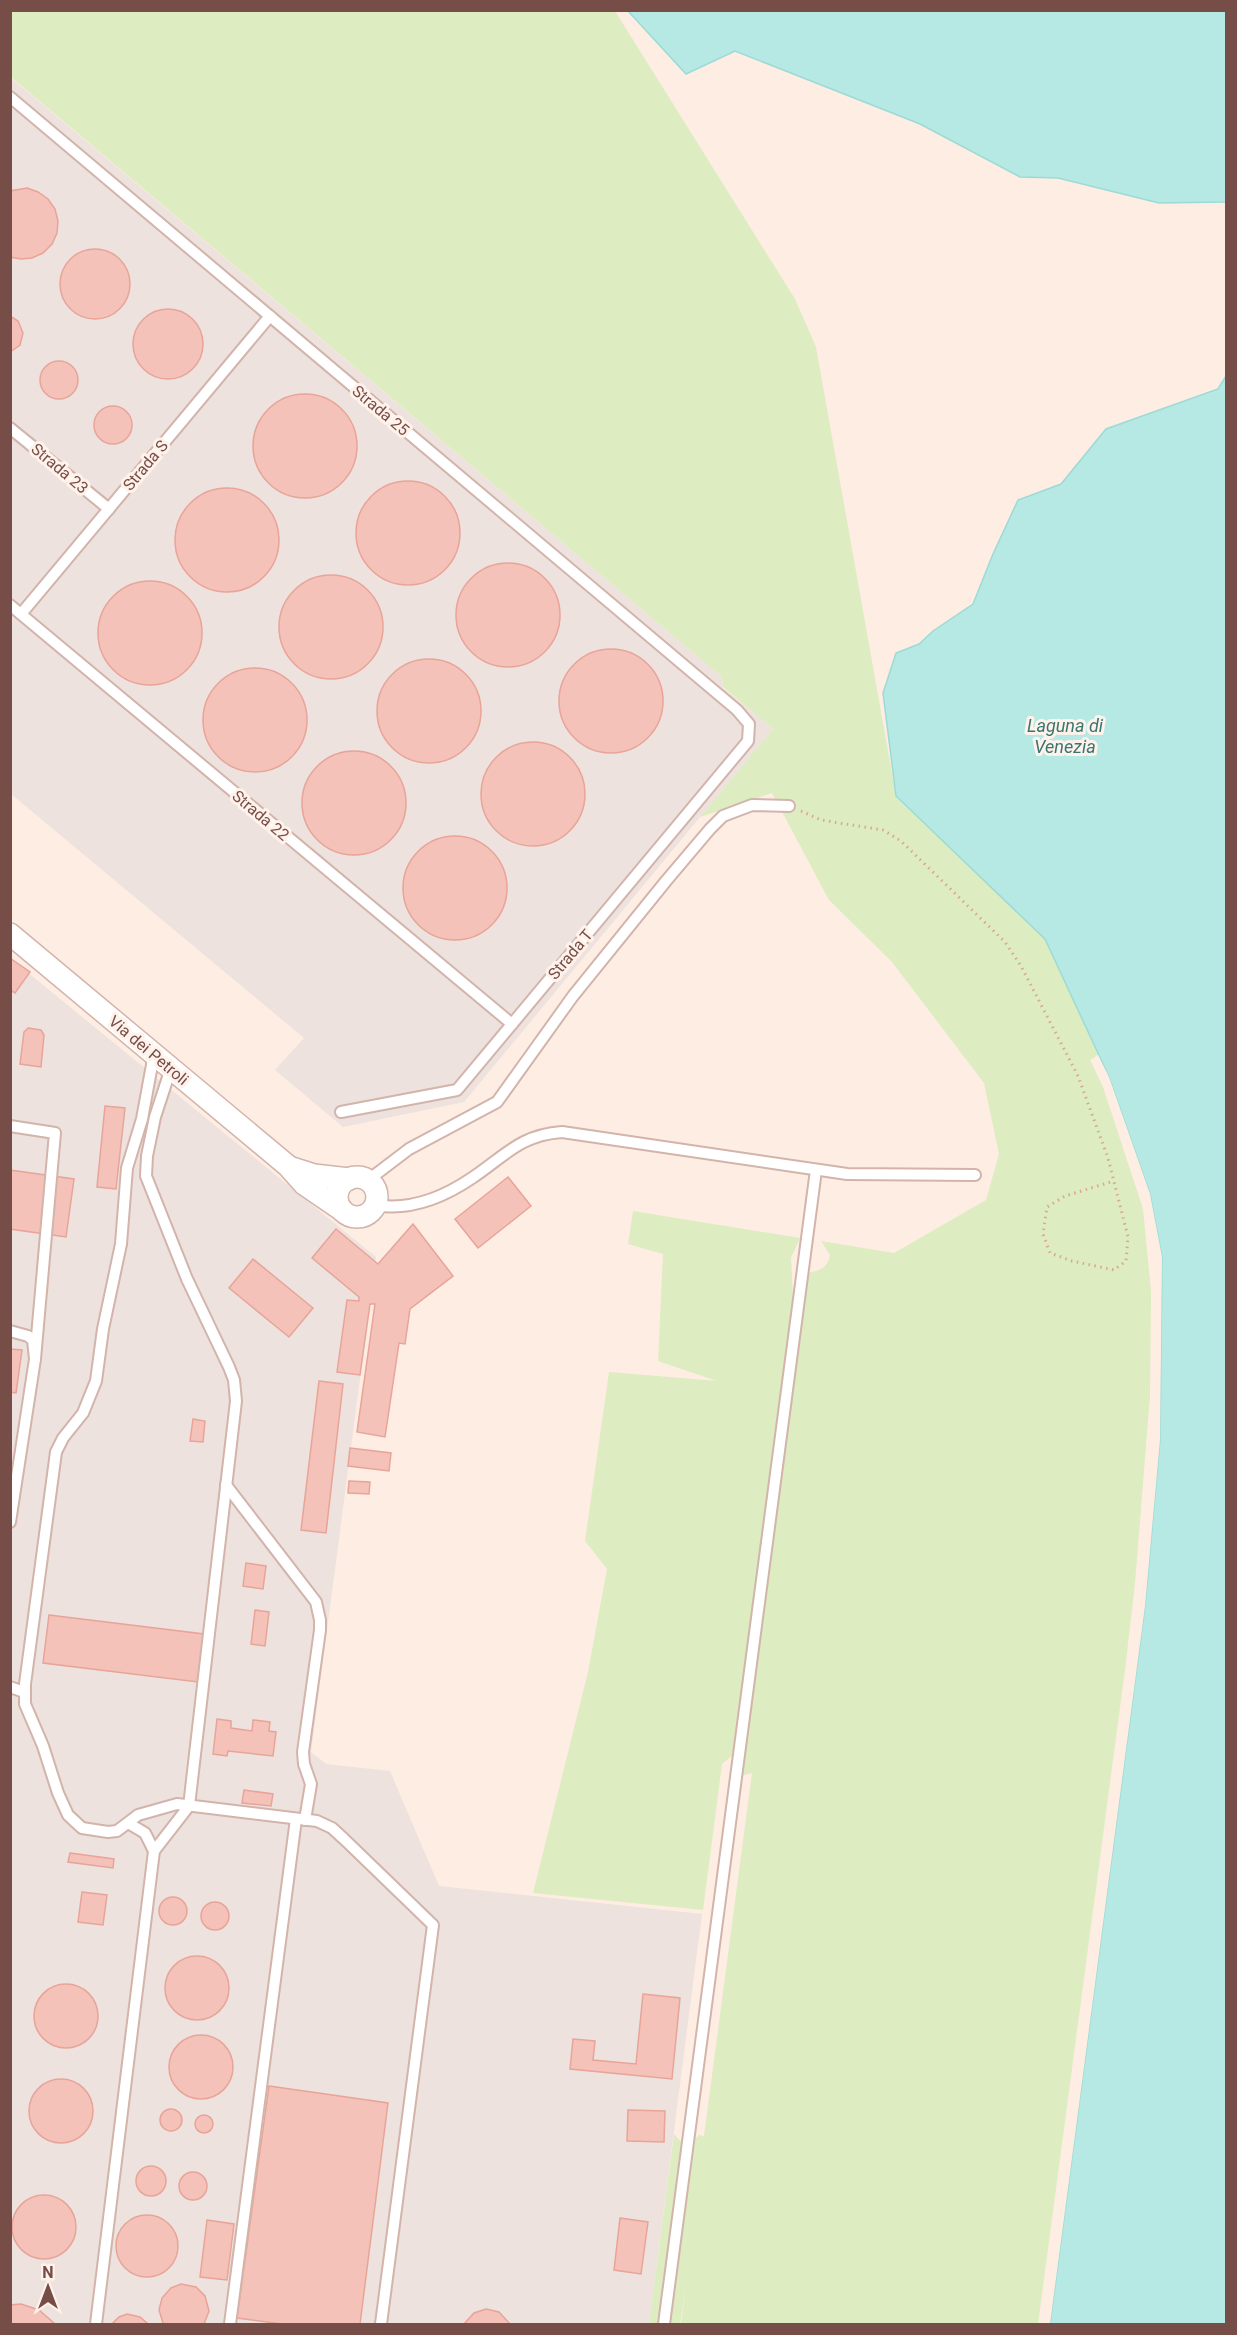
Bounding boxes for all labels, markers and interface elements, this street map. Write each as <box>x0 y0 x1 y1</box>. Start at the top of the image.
street label: Strada 25 <box>348 381 413 440</box>
street label: Strada S <box>119 436 172 494</box>
street label: Strada 23 <box>27 439 92 498</box>
water label: Laguna di Venezia <box>1027 715 1104 757</box>
street label: Strada 22 <box>228 786 293 845</box>
street label: Strada T <box>544 925 597 983</box>
street label: Via dei Petroli <box>105 1012 192 1089</box>
north arrow <box>18 2257 78 2317</box>
text: N <box>42 2263 54 2282</box>

